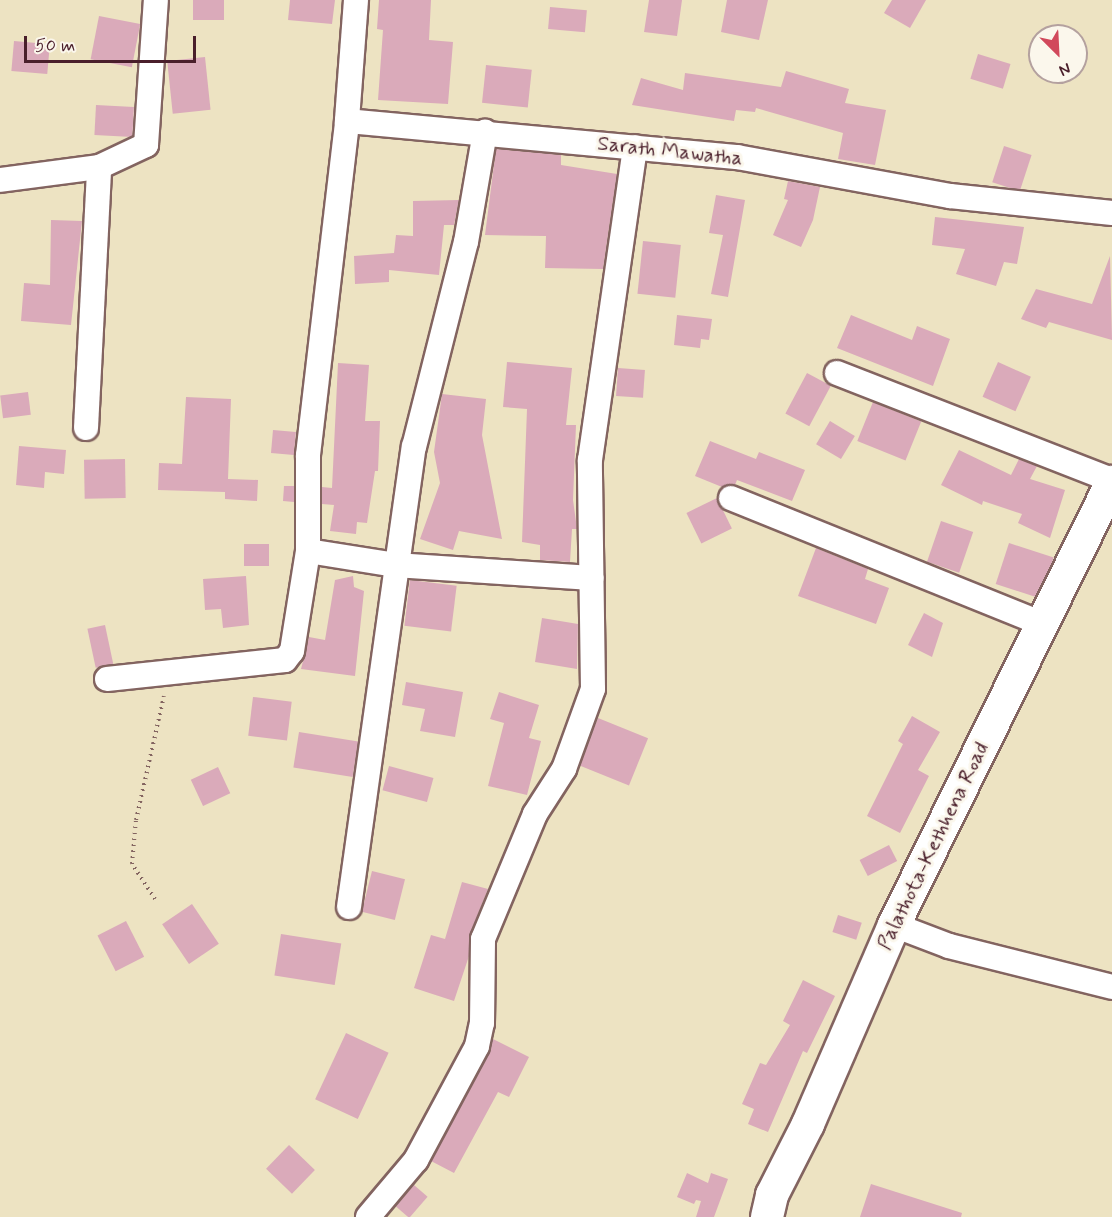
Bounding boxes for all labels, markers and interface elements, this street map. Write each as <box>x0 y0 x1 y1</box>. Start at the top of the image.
scale bar <box>27 24 200 62</box>
north arrow <box>1028 24 1088 84</box>
text: 50 m <box>35 34 75 58</box>
text: N <box>1056 57 1074 81</box>
street label: Sarath Mawatha <box>596 131 744 171</box>
street label: Palathota-Kethhena Road <box>872 738 994 954</box>

